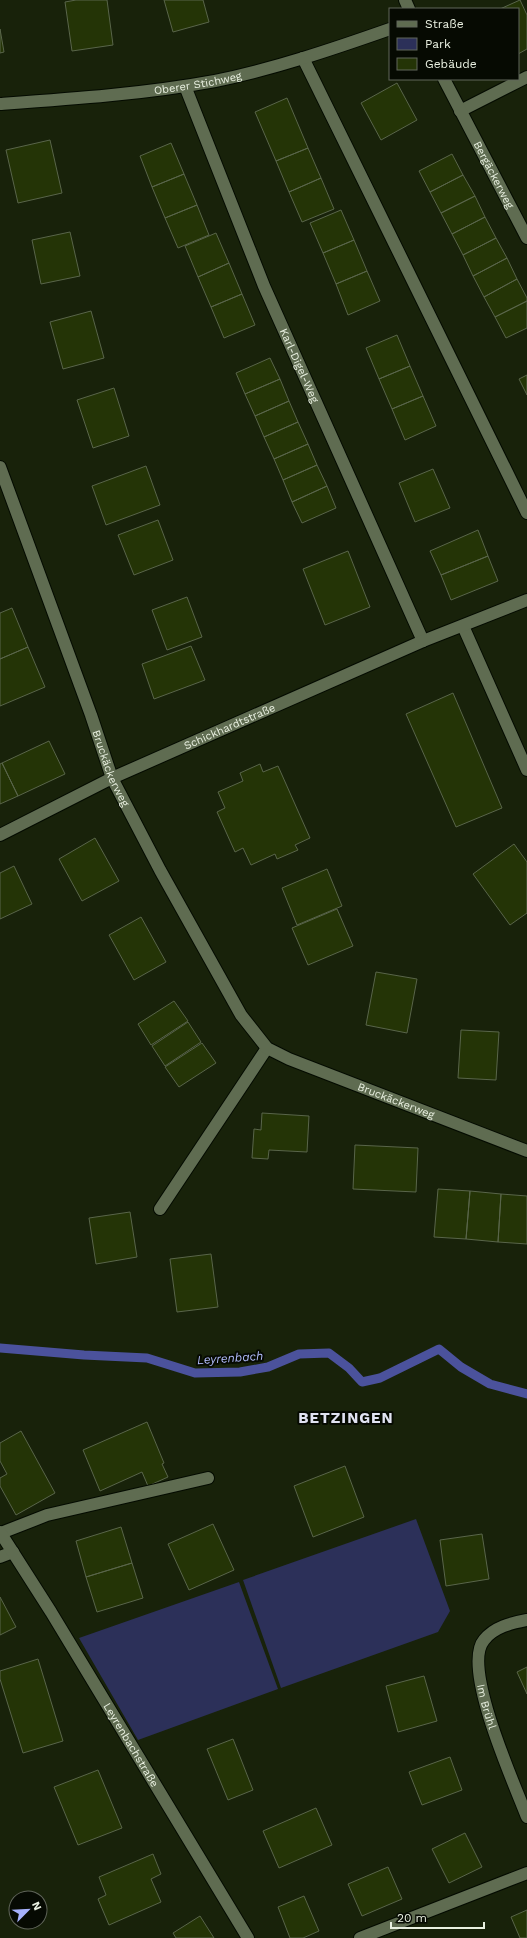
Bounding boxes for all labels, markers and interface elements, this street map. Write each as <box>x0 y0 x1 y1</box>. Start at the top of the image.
legend <box>389 8 519 80</box>
text: Straße <box>425 17 464 31</box>
text: Park <box>425 37 451 51</box>
text: Gebäude <box>425 57 477 71</box>
street label: Oberer Stichweg <box>153 69 243 97</box>
street label: Bergäckerweg <box>471 139 517 211</box>
street label: Karl-Digel-Weg <box>277 326 321 405</box>
street label: Schickhardtstraße <box>182 701 277 753</box>
street label: Bruckäckerweg <box>89 728 132 809</box>
street label: Bruckäckerweg <box>356 1080 436 1122</box>
water label: Leyrenbach <box>196 1349 264 1367</box>
district label: BETZINGEN <box>298 1409 394 1427</box>
street label: Im Brühl <box>474 1683 499 1731</box>
street label: Leyrenbachstraße <box>100 1701 161 1789</box>
north arrow <box>8 1890 48 1930</box>
text: N <box>29 1900 44 1913</box>
scale bar <box>391 1904 484 1930</box>
text: 20 m <box>397 1911 427 1925</box>

